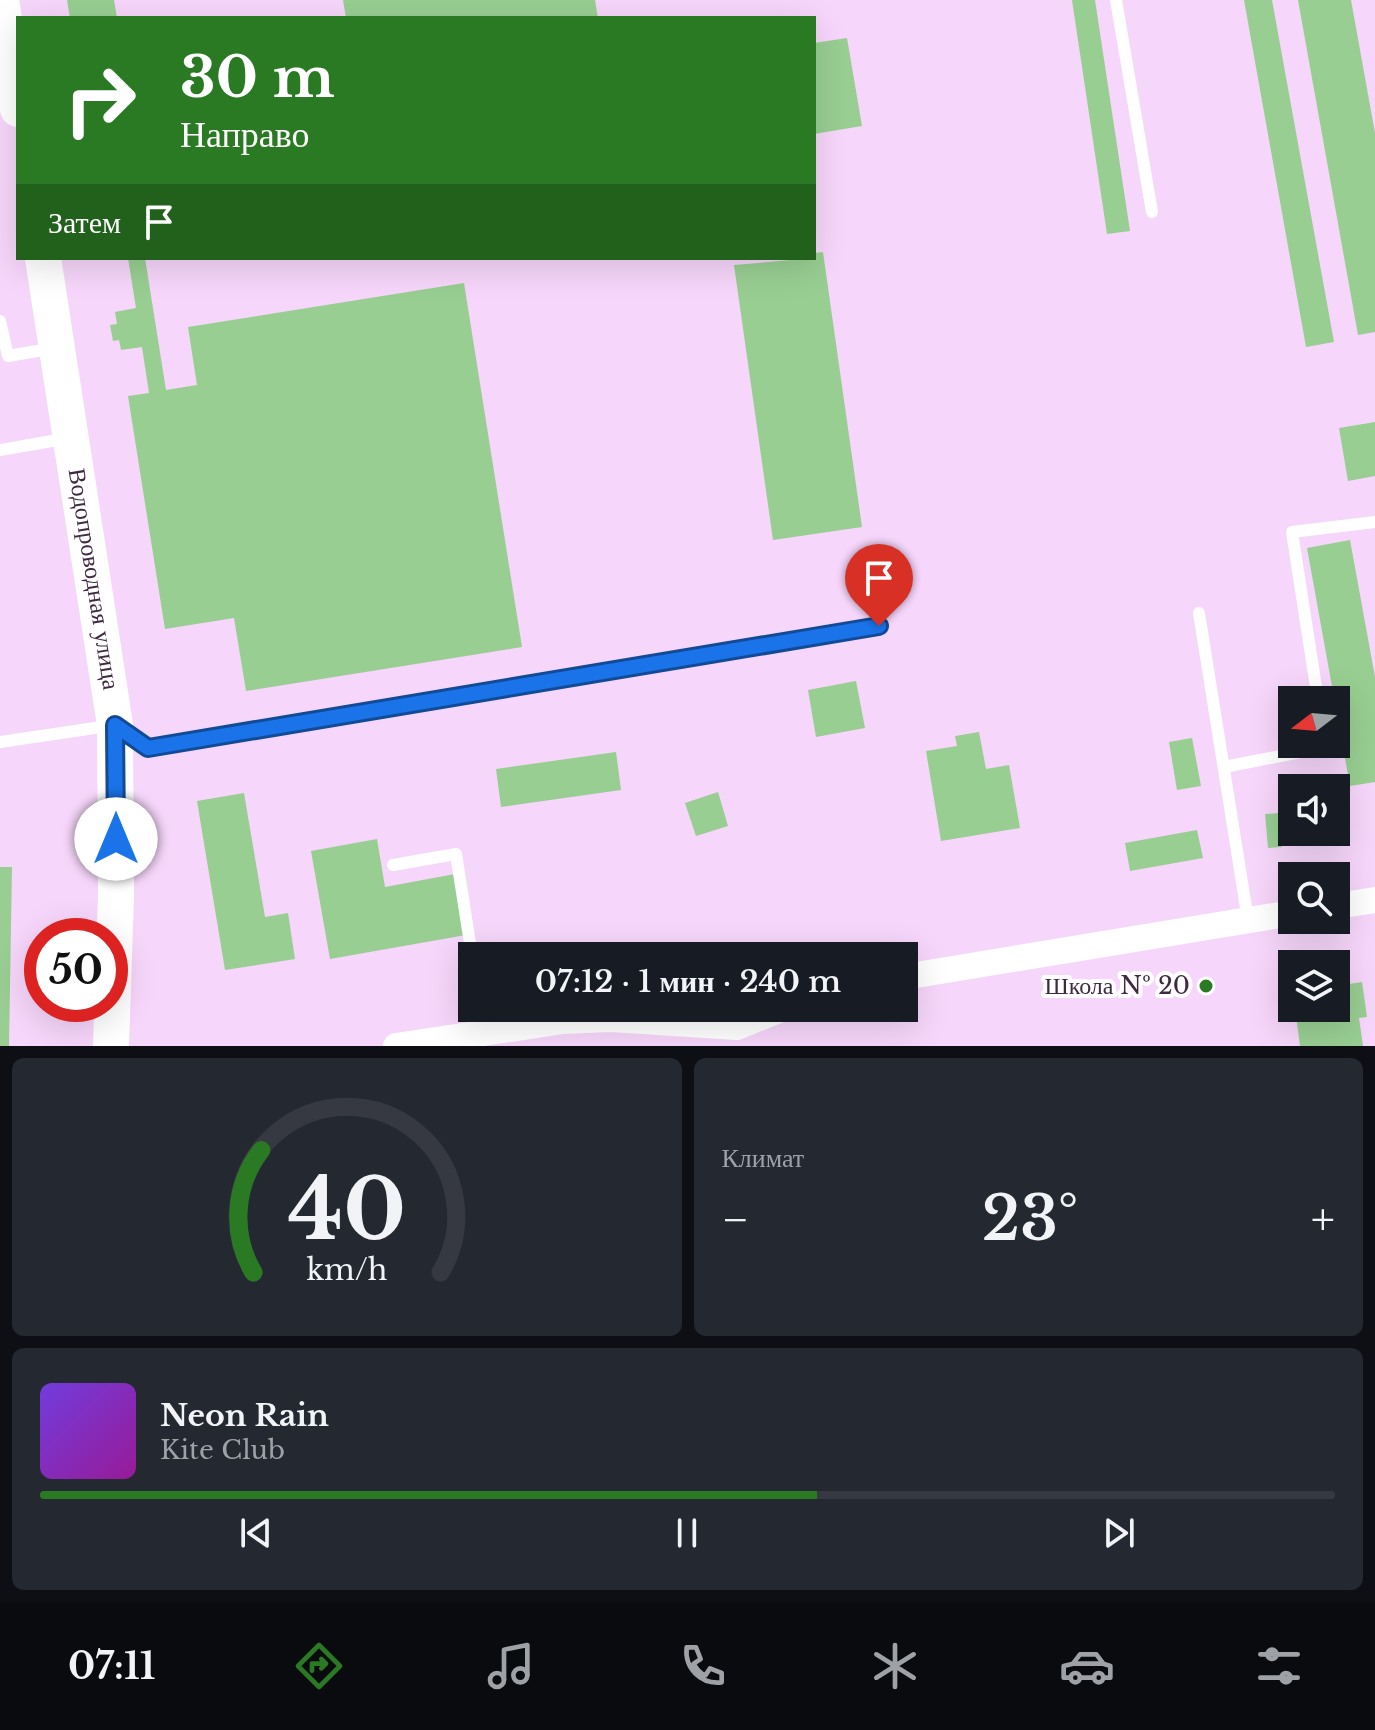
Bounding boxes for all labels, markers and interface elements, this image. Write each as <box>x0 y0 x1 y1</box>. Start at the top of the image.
text: 30 m <box>180 43 335 112</box>
icon: right <box>48 48 152 152</box>
text: Направо <box>180 112 310 157</box>
icon: arrive <box>137 200 181 244</box>
text: Затем <box>48 204 121 241</box>
street label: Водопроводная улица <box>63 466 126 692</box>
pin <box>845 544 913 626</box>
icon: arrive <box>857 556 901 600</box>
north arrow <box>1278 686 1350 758</box>
map controls <box>1278 686 1350 1022</box>
button: sound <box>1278 774 1350 846</box>
position arrow <box>74 797 158 881</box>
button: search <box>1278 862 1350 934</box>
speed limit sign: 50 <box>24 918 128 1022</box>
button: layers <box>1278 950 1350 1022</box>
text: 07:12 · 1 мин · 240 m <box>535 963 841 1000</box>
place label: Школа № 20 <box>1044 971 1190 1000</box>
marker: Школа № 20 <box>1197 977 1215 995</box>
text: Климат <box>722 1142 804 1174</box>
text: 40 <box>288 1158 406 1261</box>
text: 23° <box>982 1182 1078 1256</box>
text: − <box>722 1192 749 1247</box>
text: + <box>1311 1192 1335 1247</box>
text: km/h <box>306 1252 387 1288</box>
text: Neon Rain <box>160 1397 329 1434</box>
text: Kite Club <box>160 1434 285 1466</box>
icon: previous <box>234 1511 278 1555</box>
icon: pause <box>665 1511 709 1555</box>
icon: next <box>1097 1511 1141 1555</box>
icon: directions <box>291 1638 347 1694</box>
icon: music <box>483 1638 539 1694</box>
icon: phone <box>675 1638 731 1694</box>
icon: climate <box>867 1638 923 1694</box>
icon: car <box>1059 1638 1115 1694</box>
icon: filters <box>1251 1638 1307 1694</box>
text: 07:11 <box>68 1644 155 1689</box>

